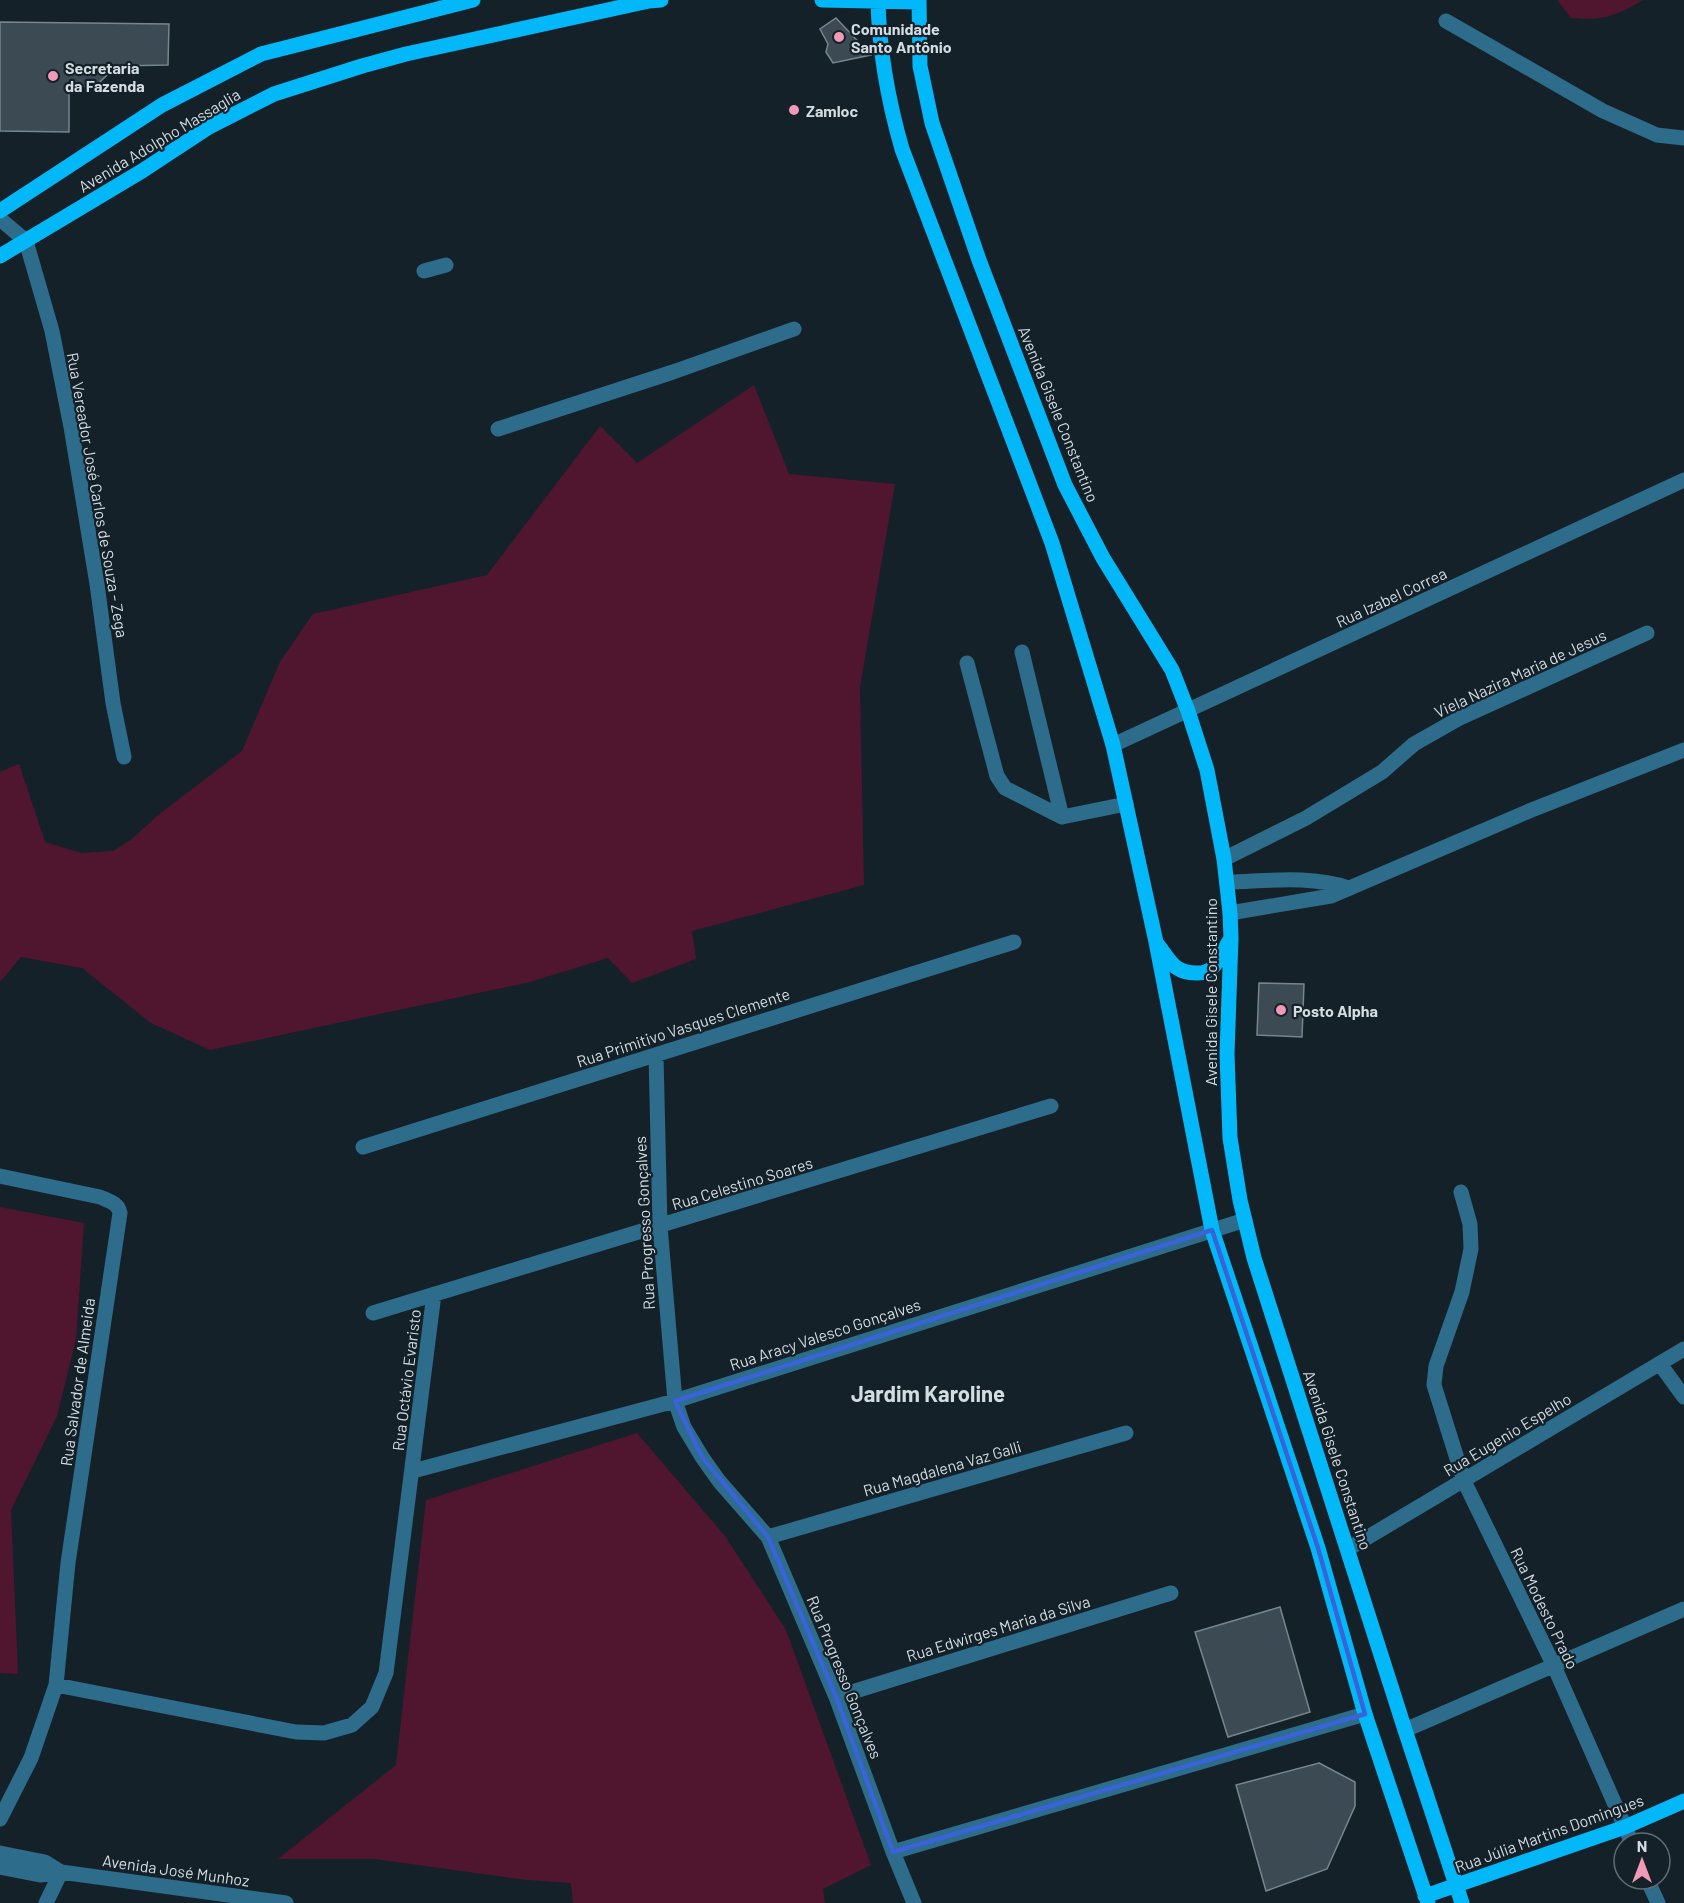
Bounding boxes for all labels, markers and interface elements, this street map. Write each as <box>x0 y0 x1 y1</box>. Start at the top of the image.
place label: Comunidade Santo Antônio <box>851 19 952 56</box>
marker: Comunidade Santo Antônio <box>832 30 846 44</box>
place label: Secretaria da Fazenda <box>65 58 145 95</box>
marker: Secretaria da Fazenda <box>46 69 60 83</box>
street label: Avenida Adolpho Massaglia <box>75 84 243 196</box>
place label: Zamloc <box>806 101 859 120</box>
marker: Zamloc <box>787 103 801 117</box>
street label: Avenida Gisele Constantino <box>1015 323 1103 505</box>
street label: Rua Vereador José Carlos de Souza - Zega <box>64 351 132 639</box>
street label: Rua Izabel Correa <box>1333 563 1449 631</box>
street label: Viela Nazira Maria de Jesus <box>1431 625 1609 721</box>
street label: Avenida Gisele Constantino <box>1201 898 1220 1086</box>
street label: Rua Primitivo Vasques Clemente <box>574 983 792 1071</box>
place label: Posto Alpha <box>1293 1001 1378 1020</box>
marker: Posto Alpha <box>1274 1003 1288 1017</box>
street label: Rua Progresso Gonçalves <box>630 1136 658 1310</box>
street label: Rua Celestino Soares <box>669 1153 815 1213</box>
street label: Rua Aracy Valesco Gonçalves <box>727 1294 923 1374</box>
street label: Rua Salvador de Almeida <box>56 1297 98 1467</box>
street label: Rua Octávio Evaristo <box>388 1308 424 1452</box>
street label: Avenida Gisele Constantino <box>1300 1368 1376 1552</box>
district label: Jardim Karoline <box>851 1380 1005 1406</box>
street label: Rua Eugenio Espelho <box>1440 1388 1574 1480</box>
street label: Rua Magdalena Vaz Galli <box>861 1436 1023 1500</box>
street label: Rua Modesto Prado <box>1507 1544 1583 1672</box>
street label: Rua Edwirges Maria da Silva <box>904 1591 1092 1665</box>
street label: Rua Progresso Gonçalves <box>804 1593 886 1761</box>
street label: Rua Júlia Martins Domingues <box>1452 1790 1646 1876</box>
north arrow <box>1612 1831 1672 1891</box>
text: N <box>1637 1836 1647 1855</box>
street label: Avenida José Munhoz <box>101 1850 251 1890</box>

